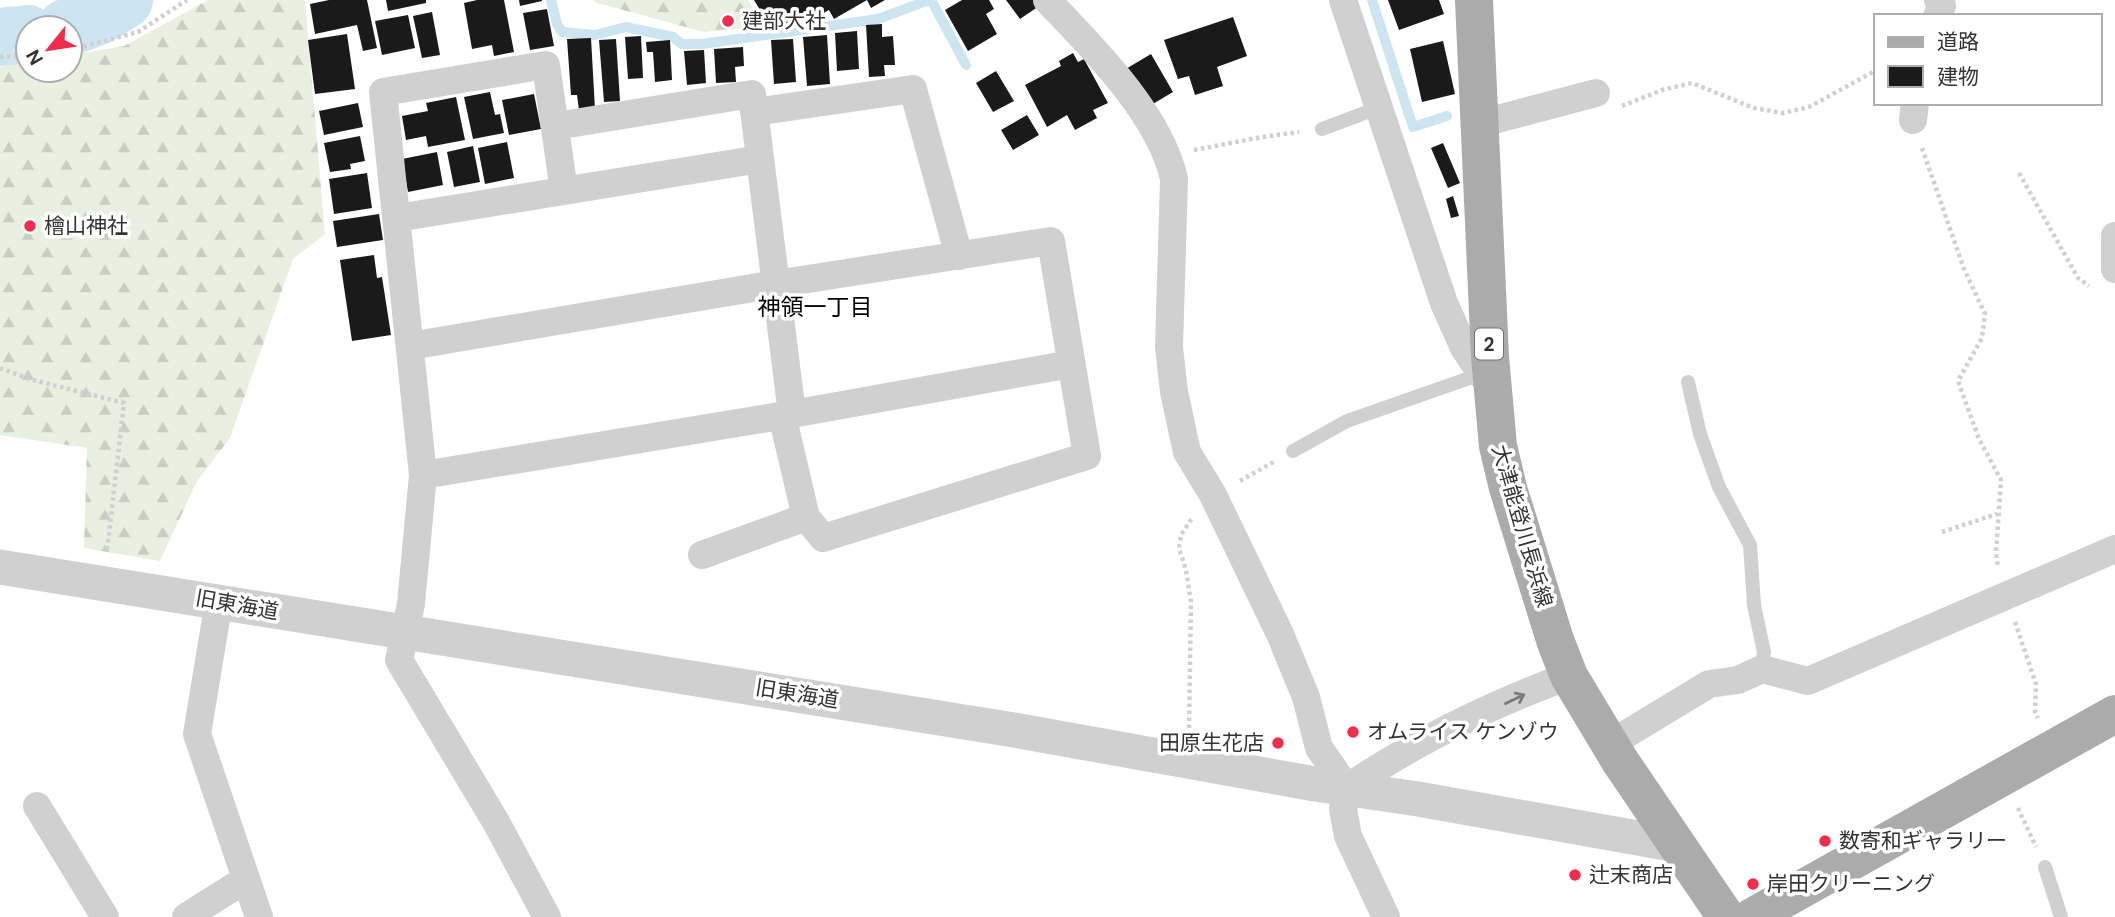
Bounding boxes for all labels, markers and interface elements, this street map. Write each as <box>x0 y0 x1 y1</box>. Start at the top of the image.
place label: 建部大社 <box>742 7 826 35</box>
marker: 建部大社 <box>720 13 736 29</box>
north arrow <box>14 14 84 84</box>
legend <box>1874 14 2101 105</box>
text: 道路 <box>1937 28 1979 56</box>
text: N <box>20 45 49 70</box>
text: 建物 <box>1937 63 1979 91</box>
place label: 檜山神社 <box>44 212 128 240</box>
marker: 檜山神社 <box>22 218 38 234</box>
district label: 神領一丁目 <box>758 292 873 322</box>
road number: 2 <box>1475 328 1503 360</box>
street label: 大津能登川長浜線 <box>1485 441 1559 611</box>
street label: 旧東海道 <box>193 584 281 626</box>
street label: 旧東海道 <box>753 674 841 714</box>
one-way arrow <box>1504 692 1525 705</box>
place label: オムライス ケンゾウ <box>1367 718 1559 746</box>
marker: オムライス ケンゾウ <box>1345 724 1361 740</box>
place label: 田原生花店 <box>1159 729 1264 757</box>
marker: 田原生花店 <box>1270 735 1286 751</box>
place label: 数寄和ギャラリー <box>1839 827 2007 855</box>
marker: 数寄和ギャラリー <box>1817 833 1833 849</box>
place label: 辻末商店 <box>1589 861 1673 889</box>
marker: 辻末商店 <box>1567 867 1583 883</box>
place label: 岸田クリーニング <box>1767 870 1935 898</box>
marker: 岸田クリーニング <box>1745 876 1761 892</box>

